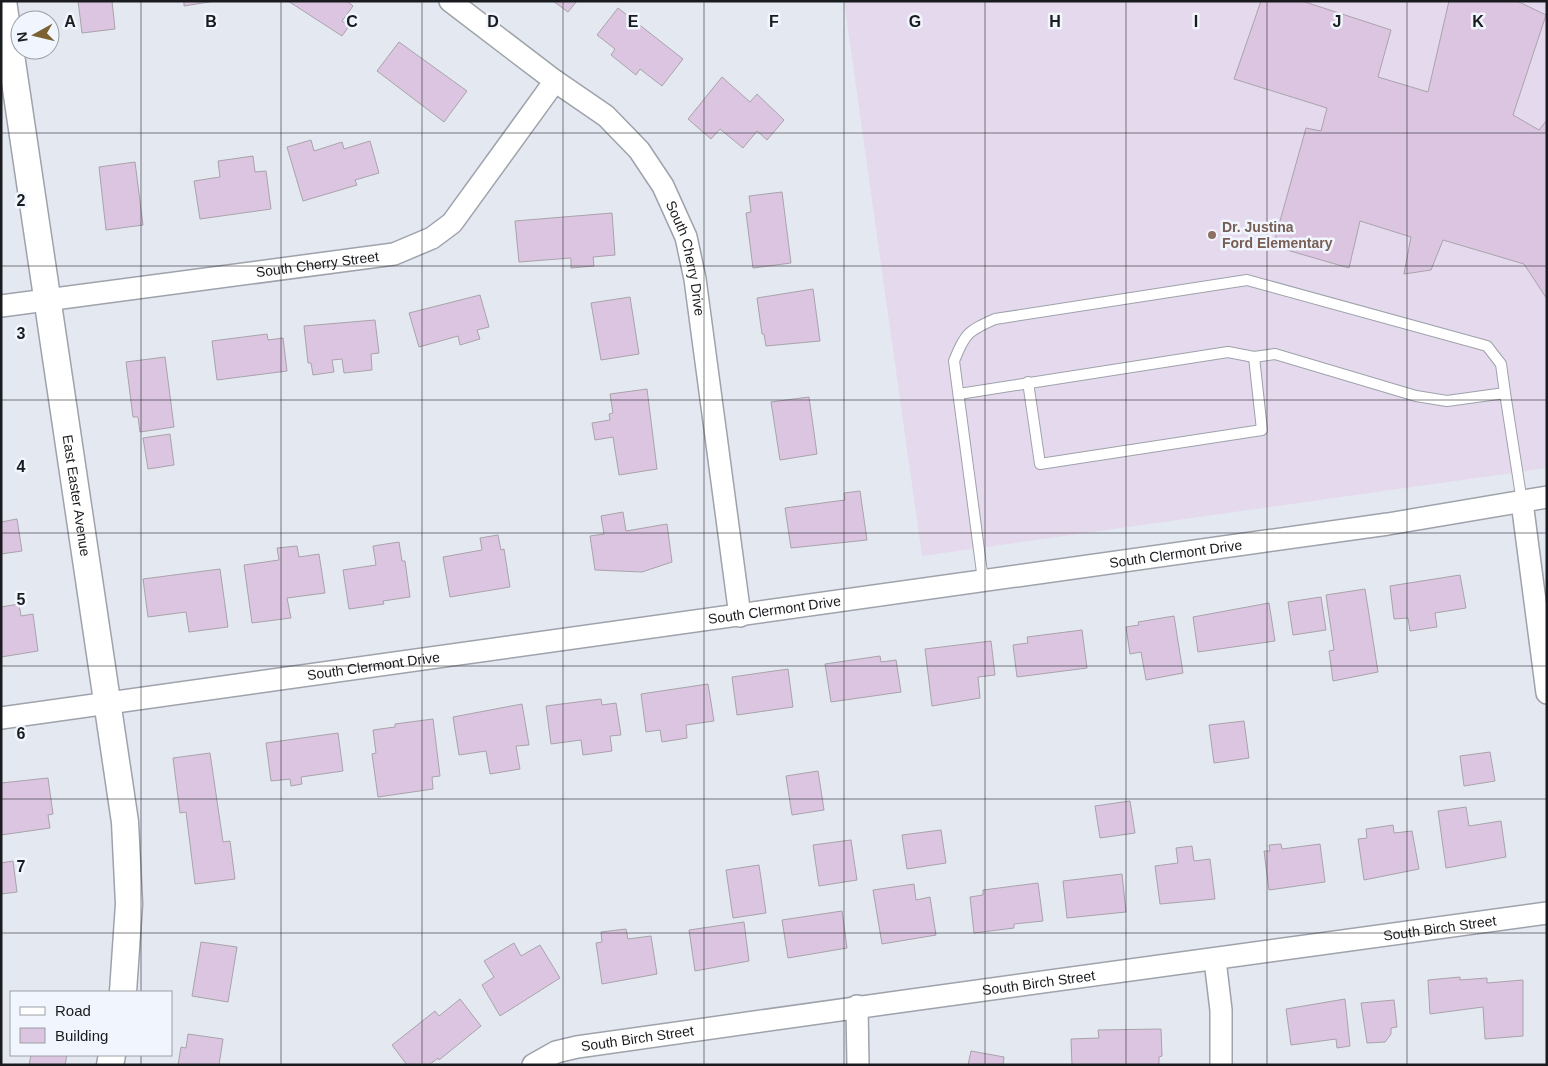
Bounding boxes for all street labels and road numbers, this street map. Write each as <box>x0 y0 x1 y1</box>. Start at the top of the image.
street label: South Cherry Drive <box>663 198 708 317</box>
street label: South Cherry Street <box>255 248 380 280</box>
street label: East Easter Avenue <box>60 434 93 558</box>
street label: South Clermont Drive <box>1108 536 1243 571</box>
street label: South Clermont Drive <box>707 593 842 627</box>
street label: South Clermont Drive <box>306 649 441 683</box>
street label: South Birch Street <box>1382 912 1497 944</box>
street label: South Birch Street <box>981 967 1096 998</box>
street label: South Birch Street <box>580 1022 695 1054</box>

